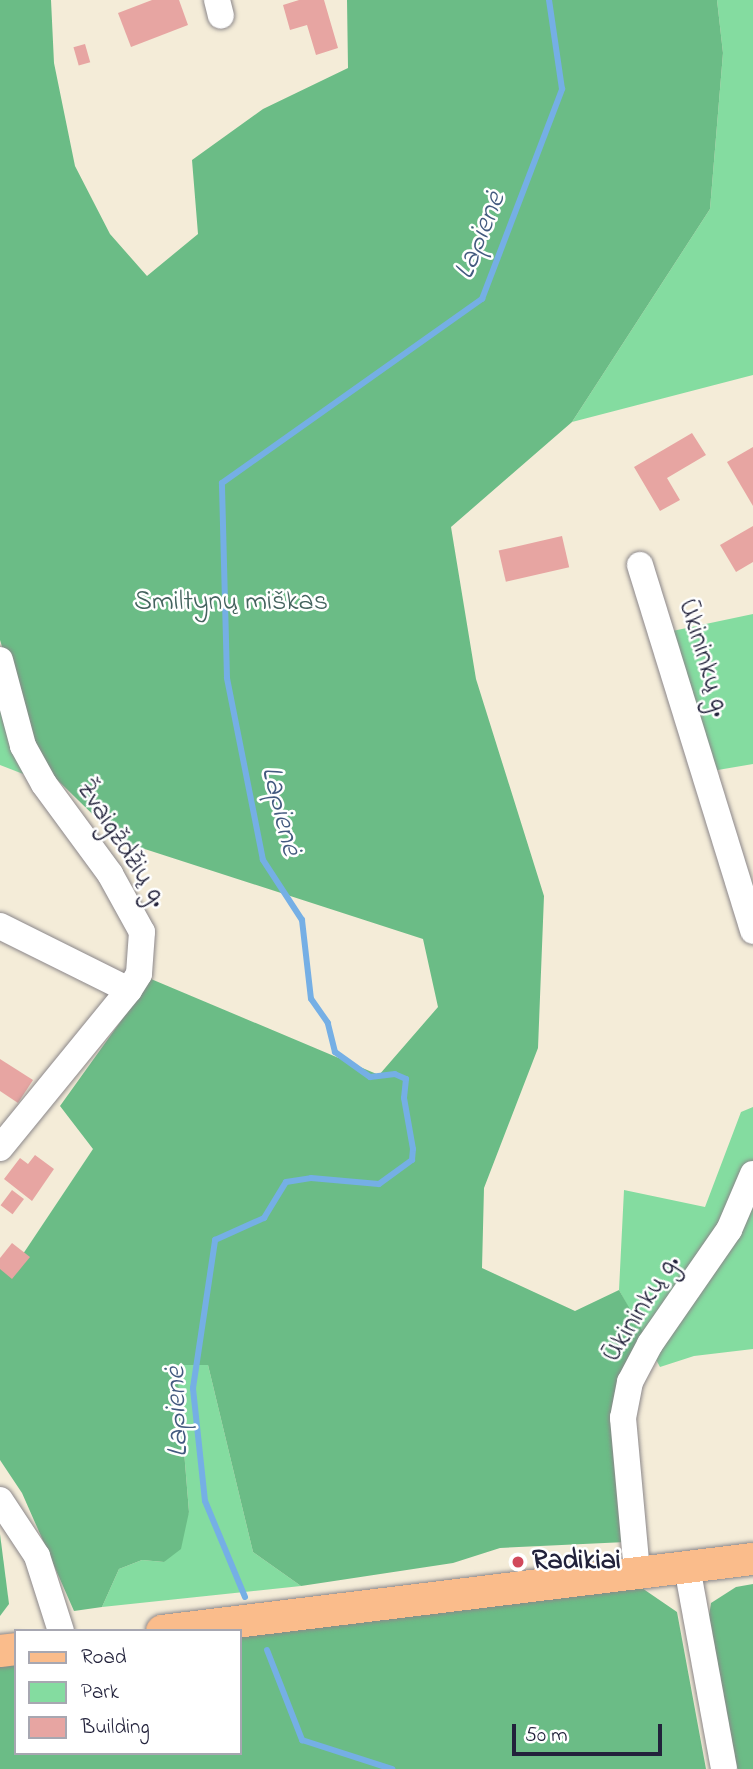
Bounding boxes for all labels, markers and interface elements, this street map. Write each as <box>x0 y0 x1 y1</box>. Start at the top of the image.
water label: Lapienė <box>447 187 515 285</box>
park label: Smiltynų miškas <box>134 586 328 620</box>
street label: Ūkininkų g. <box>669 595 737 721</box>
water label: Lapienė <box>252 763 308 859</box>
street label: Žvaigždžių g. <box>67 774 175 914</box>
street label: Ūkininkų g. <box>596 1249 688 1369</box>
water label: Lapienė <box>158 1366 198 1458</box>
place label: Radikiai <box>532 1545 621 1579</box>
marker: Radikiai <box>510 1554 526 1570</box>
legend <box>14 1629 242 1755</box>
text: Road <box>81 1643 127 1673</box>
text: Park <box>81 1678 119 1708</box>
scale bar <box>515 1710 666 1754</box>
text: Building <box>81 1713 150 1743</box>
text: 50 m <box>525 1721 568 1751</box>

